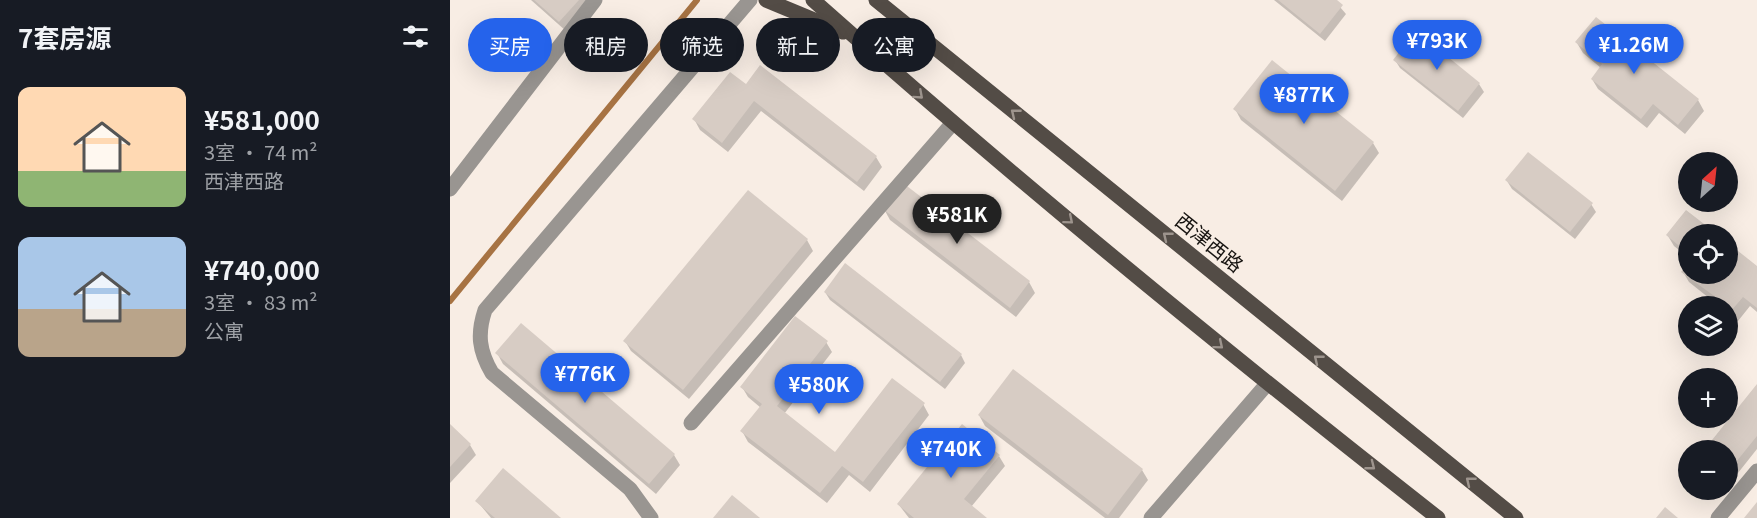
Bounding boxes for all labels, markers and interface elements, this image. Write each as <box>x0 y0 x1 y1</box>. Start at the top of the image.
text: 7套房源 <box>18 18 111 55</box>
chip: 买房 <box>468 18 552 72</box>
chip: 租房 <box>564 18 648 72</box>
chip: 筛选 <box>660 18 744 72</box>
chip: 新上 <box>756 18 840 72</box>
chip: 公寓 <box>852 18 936 72</box>
icon: filters <box>399 20 432 53</box>
pin: ¥793K <box>1395 20 1479 71</box>
pin: ¥1.26M <box>1585 24 1683 75</box>
text: ¥793K <box>1407 25 1467 54</box>
text: ¥1.26M <box>1599 29 1669 58</box>
pin: ¥877K <box>1262 74 1346 125</box>
text: ¥877K <box>1274 79 1334 108</box>
one-way arrow <box>912 88 923 99</box>
text: ¥581,000 <box>204 100 320 137</box>
one-way arrow <box>1011 110 1022 121</box>
icon: home <box>66 111 138 183</box>
text: 3室 · 74 m² <box>204 137 317 166</box>
north arrow <box>1678 152 1738 212</box>
map controls <box>1678 152 1738 500</box>
text: 西津西路 <box>204 166 284 195</box>
pin: ¥581K <box>915 194 999 245</box>
text: ¥581K <box>927 199 987 228</box>
street label: 西津西路 <box>1170 205 1250 278</box>
one-way arrow <box>1062 213 1073 224</box>
button: locate <box>1678 224 1738 284</box>
one-way arrow <box>1163 232 1174 243</box>
text: ¥740,000 <box>204 250 320 287</box>
icon: home <box>66 261 138 333</box>
text: 3室 · 83 m² <box>204 287 317 316</box>
button: layers <box>1678 296 1738 356</box>
text: 公寓 <box>204 316 244 345</box>
one-way arrow <box>1212 337 1223 348</box>
pin: ¥776K <box>543 353 627 404</box>
one-way arrow <box>1314 355 1325 366</box>
text: ¥776K <box>555 358 615 387</box>
pin: ¥580K <box>777 364 861 415</box>
button: + <box>1678 368 1738 428</box>
text: ¥580K <box>789 369 849 398</box>
pin: ¥740K <box>909 428 993 479</box>
text: ¥740K <box>921 433 981 462</box>
button: − <box>1678 440 1738 500</box>
one-way arrow <box>1365 459 1376 470</box>
one-way arrow <box>1466 478 1477 489</box>

